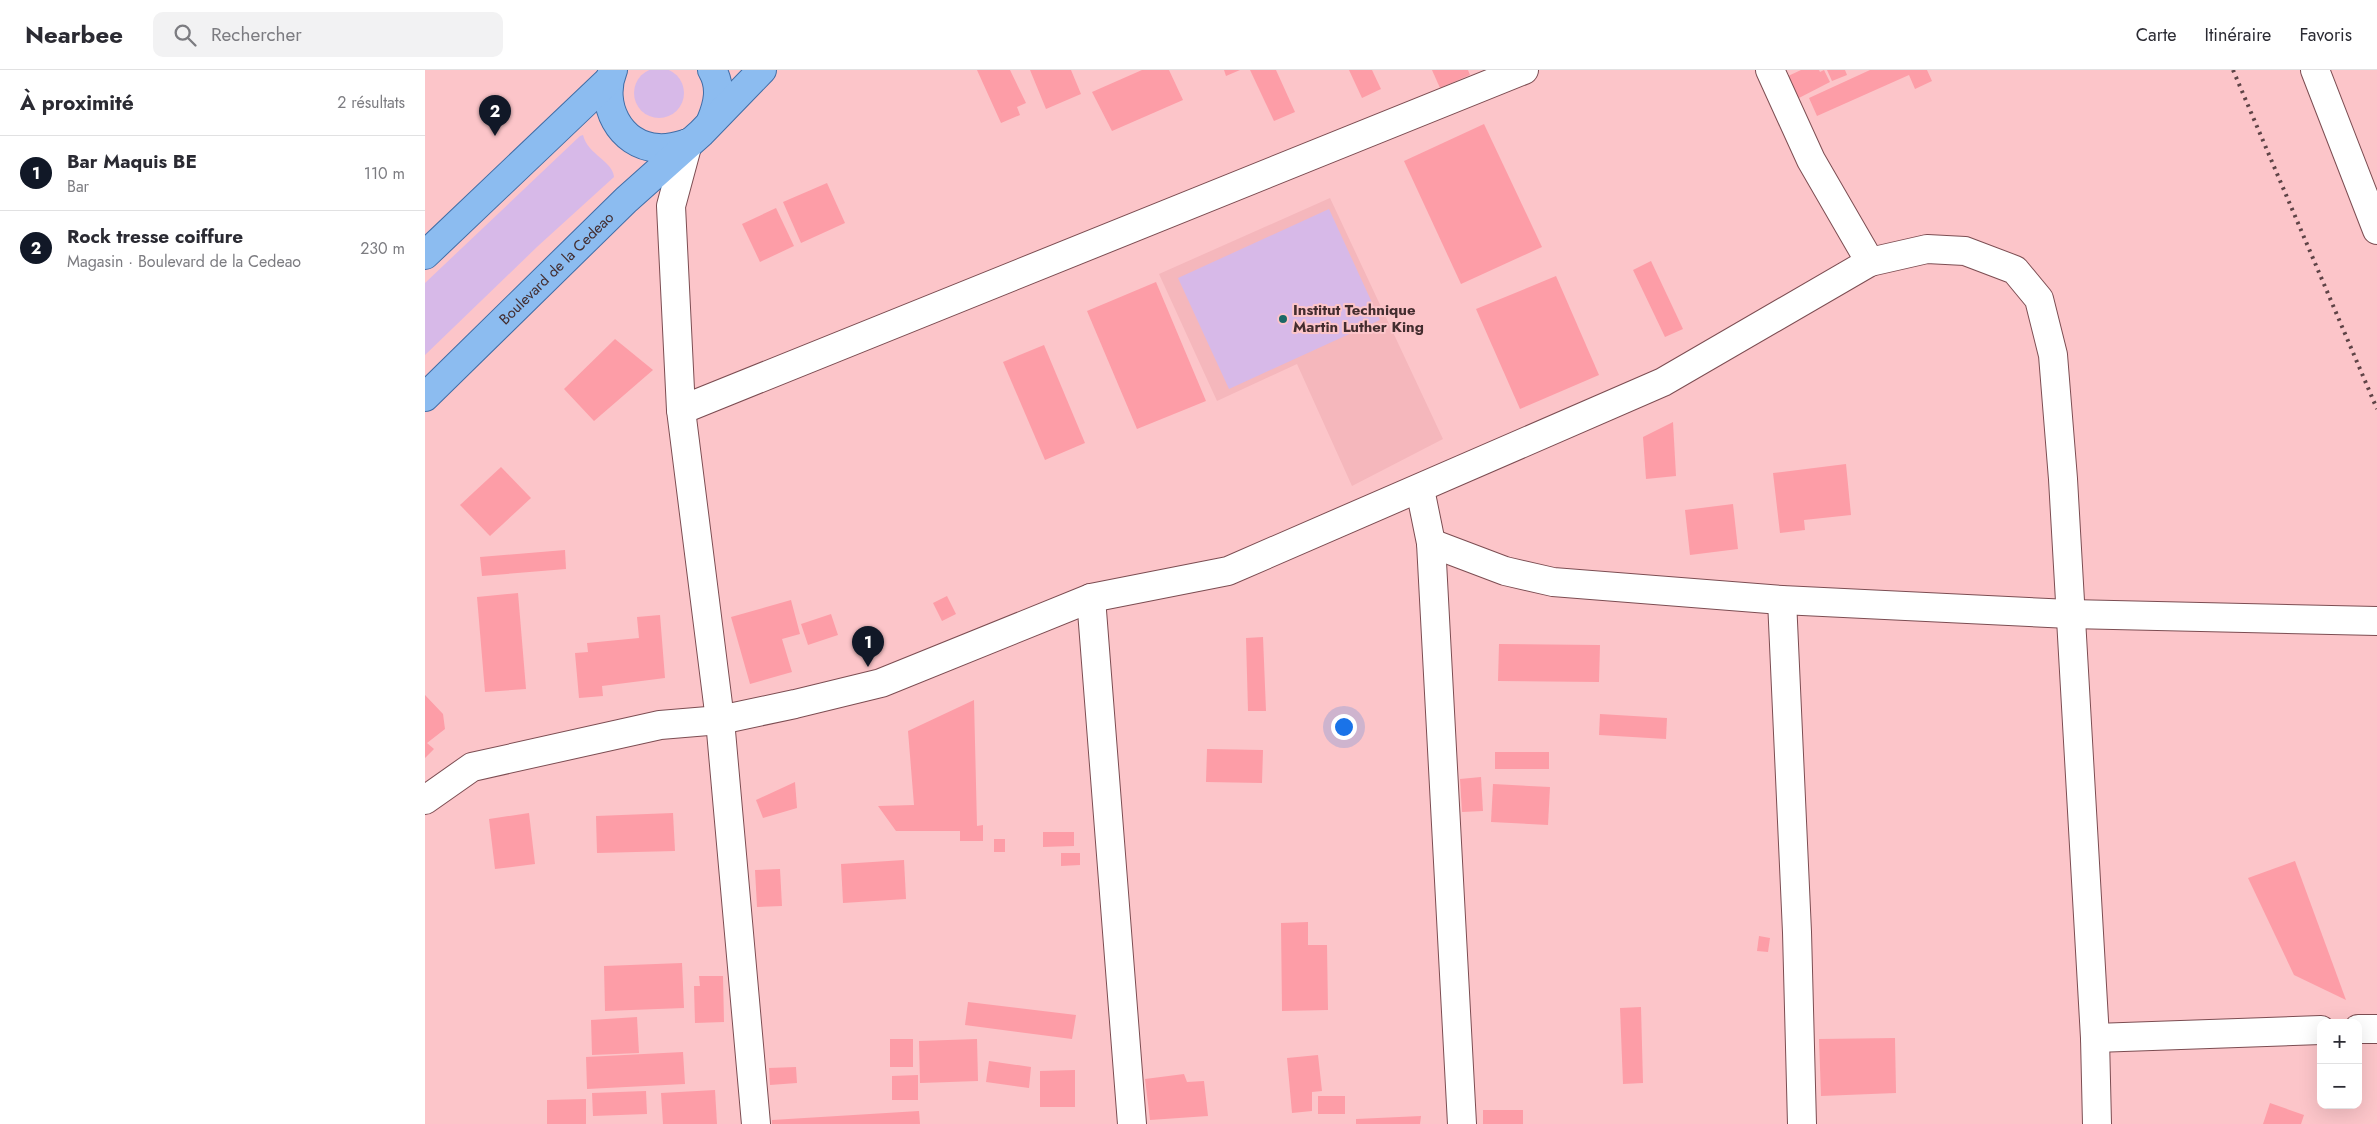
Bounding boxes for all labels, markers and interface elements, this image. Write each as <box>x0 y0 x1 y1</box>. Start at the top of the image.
search box <box>153 12 503 57</box>
text: Nearbee <box>25 17 123 52</box>
icon: search <box>171 21 199 49</box>
text: Rechercher <box>211 21 302 48</box>
text: Carte <box>2136 22 2177 48</box>
text: Itinéraire <box>2205 22 2271 48</box>
text: Favoris <box>2299 22 2352 48</box>
text: À proximité <box>20 88 134 118</box>
text: 2 résultats <box>337 91 405 114</box>
pin: 2 <box>479 95 511 136</box>
text: Bar Maquis BE <box>67 148 197 175</box>
text: 1 <box>32 162 40 185</box>
text: 110 m <box>364 162 405 185</box>
text: Bar <box>67 175 89 198</box>
street label: Boulevard de la Cedeao <box>494 207 619 330</box>
text: Rock tresse coiffure <box>67 223 243 250</box>
text: 2 <box>31 237 41 260</box>
text: 230 m <box>360 237 405 260</box>
text: Magasin · Boulevard de la Cedeao <box>67 250 301 273</box>
place label: Institut Technique Martin Luther King <box>1293 299 1424 338</box>
marker: Institut Technique Martin Luther King <box>1277 313 1289 325</box>
pin: 1 <box>852 626 884 667</box>
your location <box>1331 714 1357 740</box>
map controls <box>2317 1019 2362 1109</box>
button: + <box>2317 1019 2362 1064</box>
button: − <box>2317 1064 2362 1109</box>

